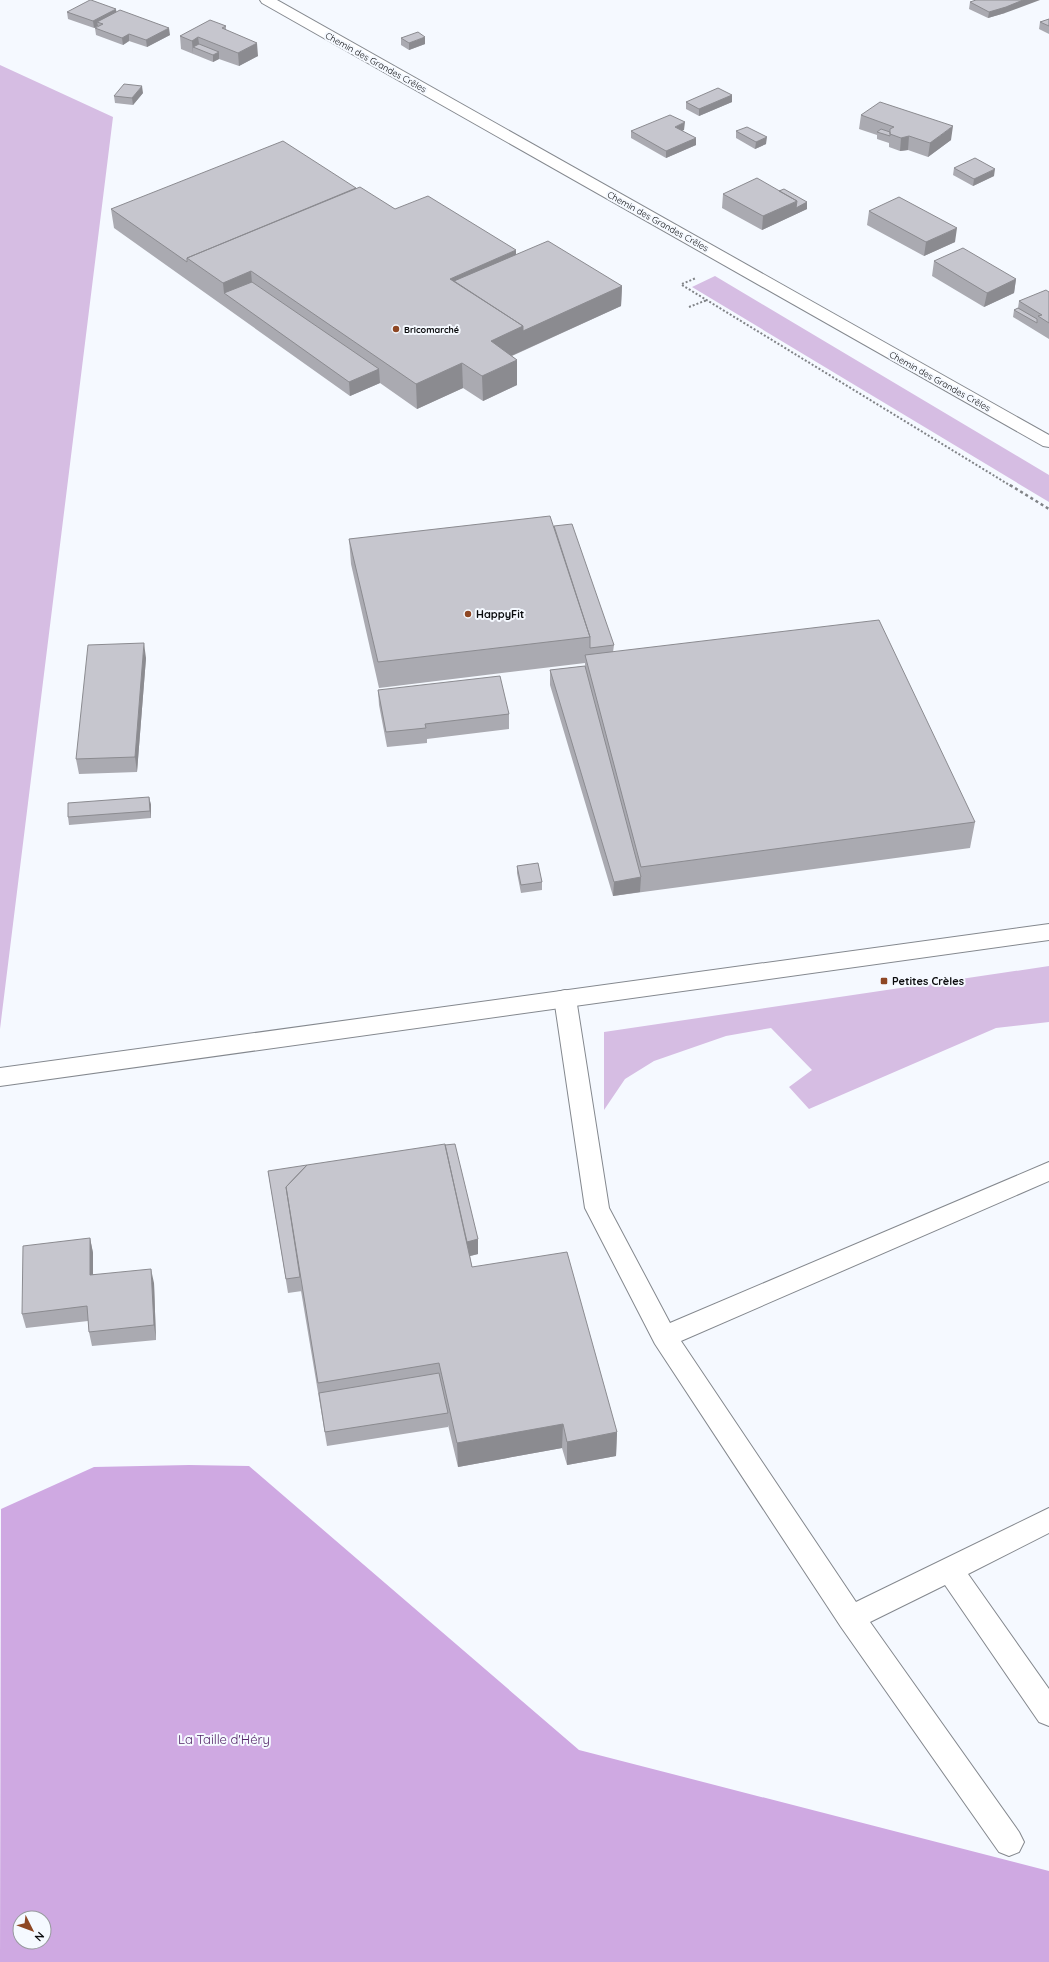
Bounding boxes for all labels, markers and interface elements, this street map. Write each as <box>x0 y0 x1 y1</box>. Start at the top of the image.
street label: Chemin des Grandes Crêles <box>323 30 429 94</box>
street label: Chemin des Grandes Crêles <box>605 189 711 253</box>
marker: Bricomarché <box>391 324 401 334</box>
place label: Bricomarché <box>404 324 459 335</box>
street label: Chemin des Grandes Crêles <box>887 349 993 413</box>
place label: HappyFit <box>476 607 524 621</box>
marker: HappyFit <box>463 609 473 619</box>
place label: Petites Crèles <box>892 974 964 988</box>
marker: Petites Crèles <box>879 976 889 986</box>
park label: La Taille d'Héry <box>178 1731 270 1747</box>
north arrow <box>12 1910 52 1950</box>
text: N <box>32 1929 47 1944</box>

